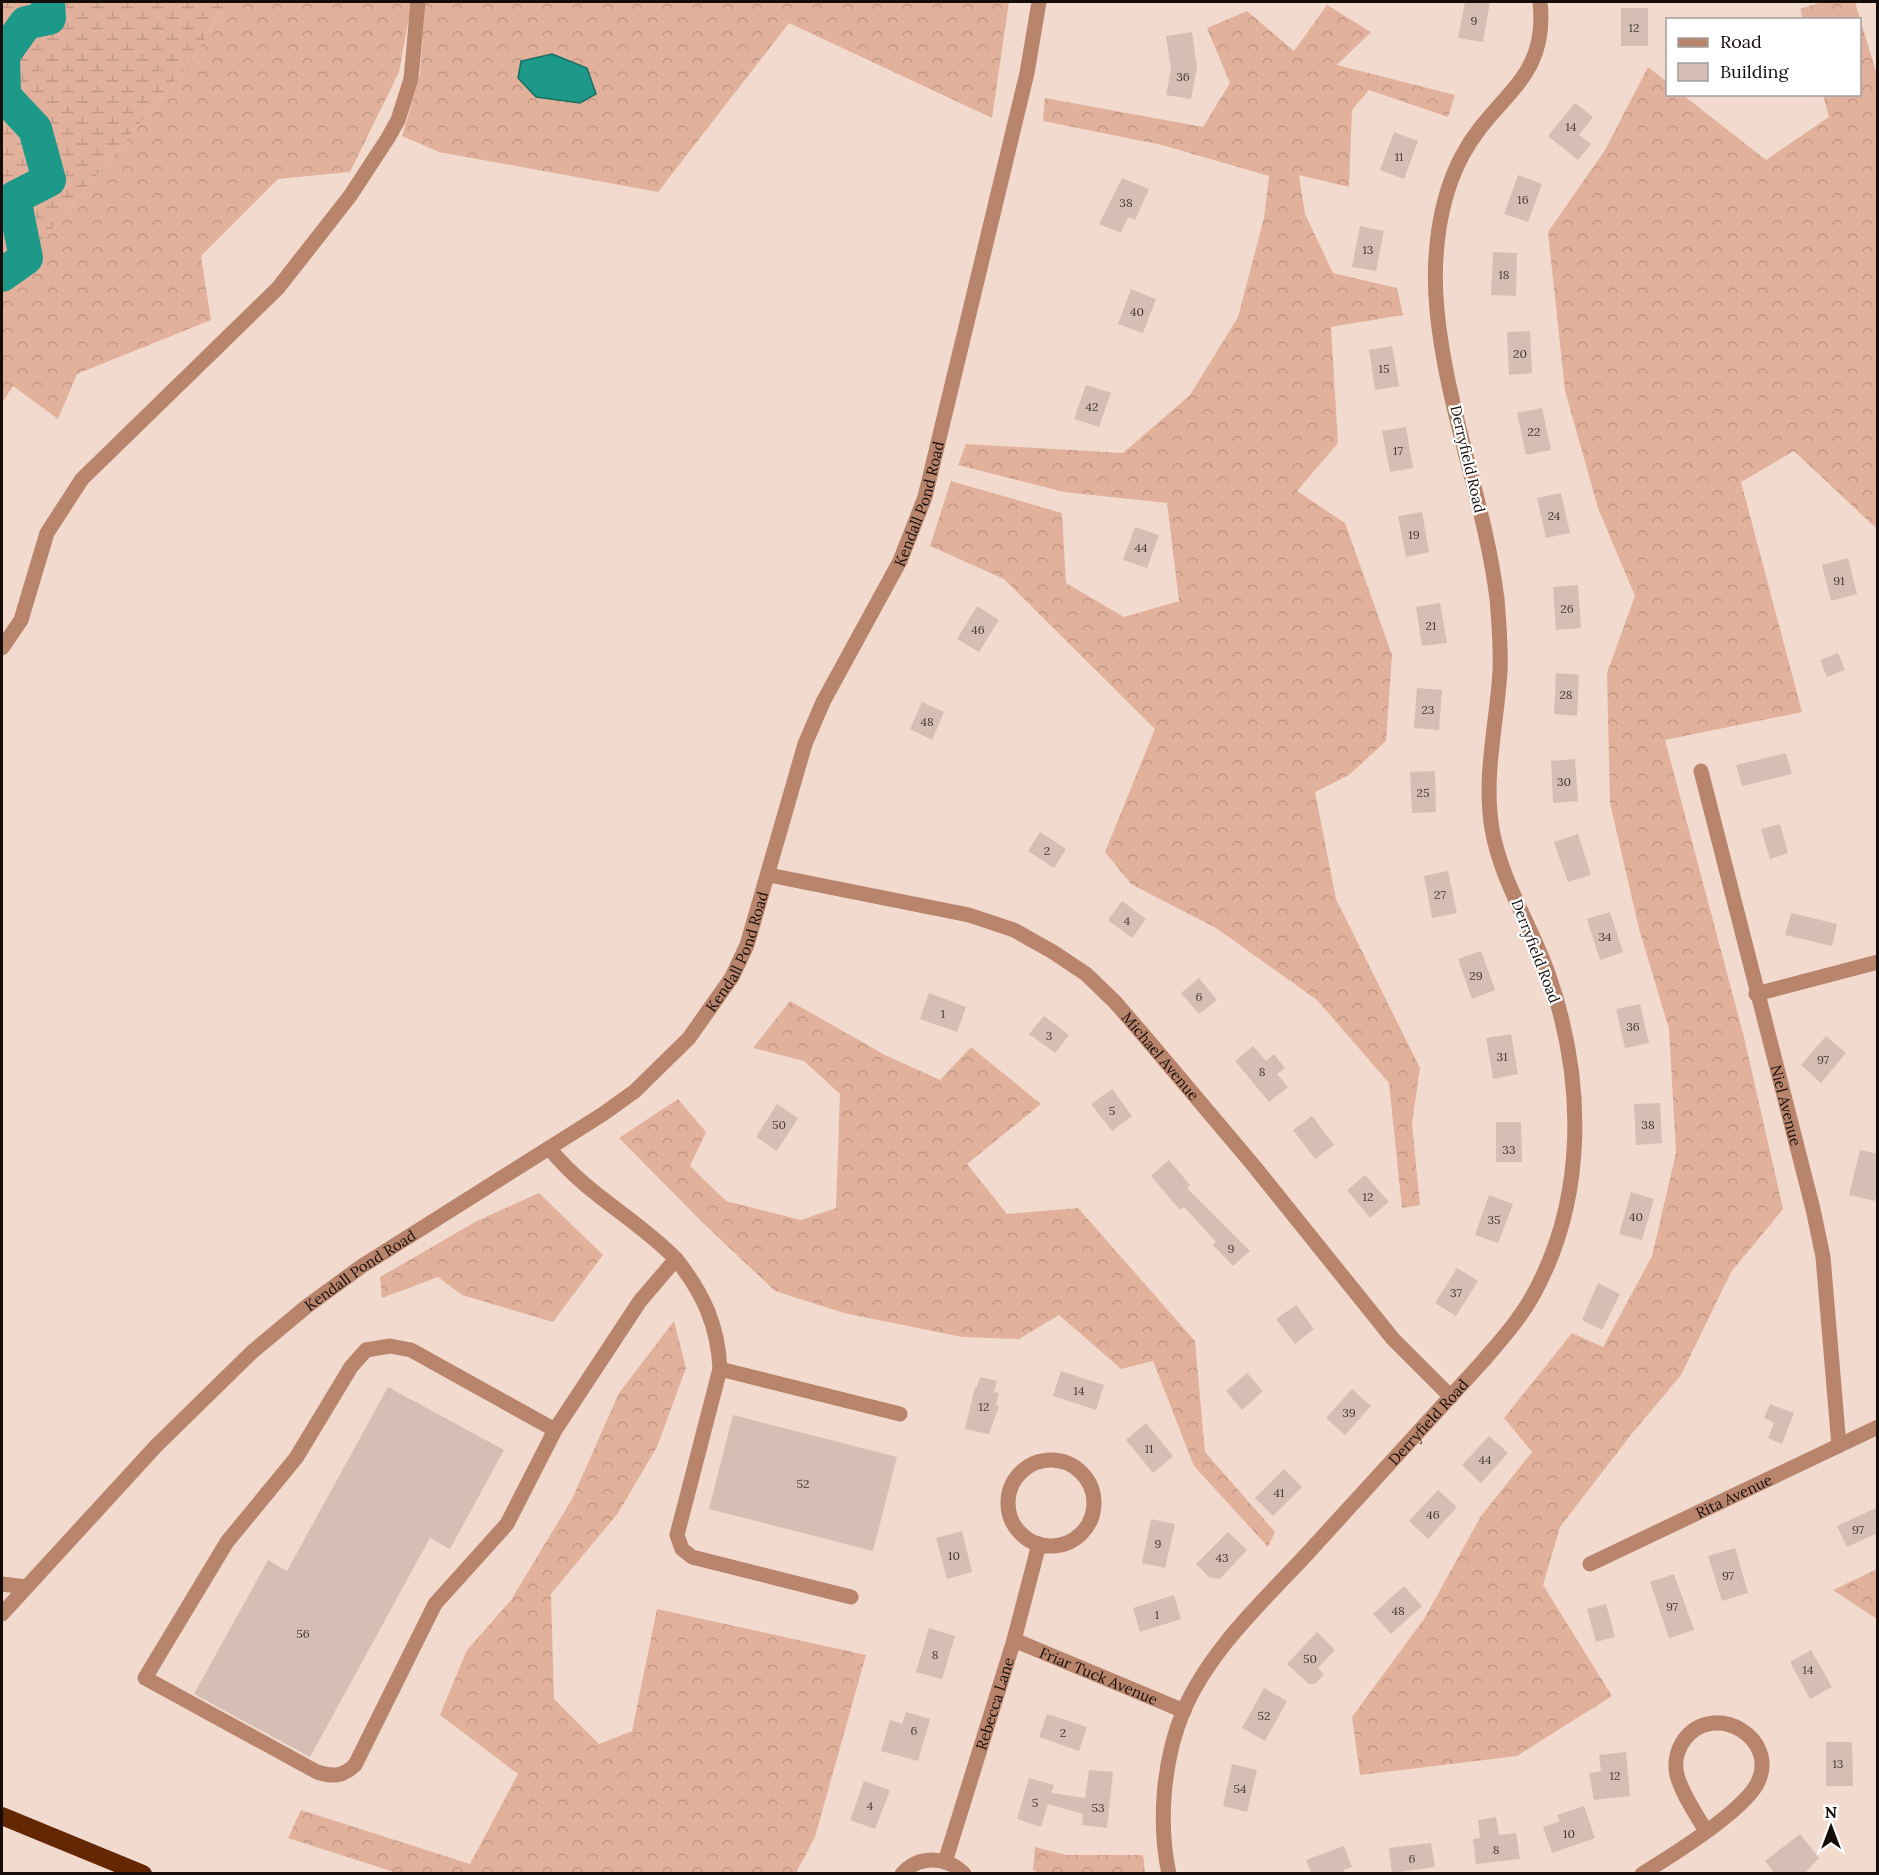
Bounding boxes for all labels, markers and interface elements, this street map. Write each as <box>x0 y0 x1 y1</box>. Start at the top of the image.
house number: 9 <box>1471 13 1478 28</box>
legend <box>1666 18 1861 96</box>
house number: 12 <box>1629 20 1639 35</box>
text: Road <box>1720 30 1762 53</box>
text: Building <box>1720 60 1790 83</box>
house number: 36 <box>1176 69 1190 84</box>
house number: 14 <box>1566 119 1577 134</box>
house number: 11 <box>1395 149 1403 164</box>
house number: 16 <box>1517 192 1529 207</box>
house number: 38 <box>1119 195 1133 210</box>
house number: 13 <box>1362 242 1374 257</box>
house number: 18 <box>1498 267 1510 282</box>
house number: 40 <box>1130 304 1144 319</box>
house number: 20 <box>1513 346 1527 361</box>
house number: 15 <box>1379 361 1389 376</box>
house number: 42 <box>1086 399 1098 414</box>
street label: Derryfield Road <box>1446 403 1490 515</box>
house number: 22 <box>1528 424 1540 439</box>
street label: Kendall Pond Road <box>889 439 948 569</box>
house number: 17 <box>1393 443 1403 458</box>
house number: 24 <box>1548 508 1561 523</box>
house number: 19 <box>1408 527 1420 542</box>
house number: 44 <box>1134 540 1148 555</box>
house number: 91 <box>1833 573 1845 588</box>
house number: 26 <box>1560 601 1574 616</box>
house number: 21 <box>1426 618 1436 633</box>
house number: 46 <box>971 622 985 637</box>
house number: 28 <box>1559 687 1573 702</box>
house number: 23 <box>1422 702 1435 717</box>
house number: 48 <box>920 714 934 729</box>
house number: 30 <box>1557 774 1571 789</box>
house number: 25 <box>1417 785 1429 800</box>
house number: 2 <box>1044 843 1050 858</box>
house number: 27 <box>1434 887 1446 902</box>
street label: Kendall Pond Road <box>701 889 772 1015</box>
street label: Derryfield Road <box>1507 896 1565 1006</box>
house number: 4 <box>1124 913 1131 928</box>
house number: 34 <box>1598 929 1612 944</box>
house number: 29 <box>1469 968 1483 983</box>
house number: 6 <box>1196 989 1203 1004</box>
house number: 1 <box>941 1006 945 1021</box>
street label: Michael Avenue <box>1118 1008 1204 1104</box>
house number: 36 <box>1626 1019 1640 1034</box>
house number: 3 <box>1046 1028 1053 1043</box>
house number: 31 <box>1496 1049 1508 1064</box>
house number: 97 <box>1817 1052 1830 1067</box>
street label: Niel Avenue <box>1767 1063 1806 1148</box>
house number: 8 <box>1259 1064 1266 1079</box>
house number: 5 <box>1109 1103 1115 1118</box>
house number: 50 <box>772 1117 786 1132</box>
house number: 38 <box>1641 1117 1655 1132</box>
house number: 33 <box>1502 1142 1516 1157</box>
house number: 12 <box>1363 1189 1373 1204</box>
house number: 40 <box>1629 1209 1643 1224</box>
house number: 35 <box>1487 1212 1501 1227</box>
street label: Kendall Pond Road <box>300 1225 419 1315</box>
house number: 9 <box>1228 1241 1235 1256</box>
house number: 37 <box>1450 1285 1462 1300</box>
street label: Derryfield Road <box>1384 1375 1472 1469</box>
house number: 14 <box>1074 1383 1085 1398</box>
house number: 12 <box>979 1399 989 1414</box>
house number: 39 <box>1342 1405 1356 1420</box>
house number: 11 <box>1145 1441 1153 1456</box>
house number: 44 <box>1478 1452 1492 1467</box>
street label: Rita Avenue <box>1692 1469 1775 1522</box>
house number: 52 <box>797 1476 809 1491</box>
house number: 41 <box>1274 1485 1284 1500</box>
house number: 46 <box>1426 1507 1440 1522</box>
house number: 97 <box>1852 1522 1865 1537</box>
house number: 9 <box>1155 1536 1162 1551</box>
house number: 10 <box>948 1548 960 1563</box>
house number: 43 <box>1215 1550 1229 1565</box>
house number: 97 <box>1722 1568 1735 1583</box>
house number: 97 <box>1666 1599 1679 1614</box>
house number: 48 <box>1391 1603 1405 1618</box>
house number: 1 <box>1155 1607 1159 1622</box>
house number: 56 <box>296 1626 310 1641</box>
street label: Friar Tuck Avenue <box>1037 1642 1161 1709</box>
house number: 8 <box>932 1647 939 1662</box>
house number: 50 <box>1303 1651 1317 1666</box>
street label: Rebecca Lane <box>971 1655 1018 1752</box>
house number: 14 <box>1803 1662 1814 1677</box>
house number: 52 <box>1258 1708 1270 1723</box>
house number: 6 <box>911 1723 918 1738</box>
house number: 2 <box>1060 1725 1066 1740</box>
house number: 13 <box>1832 1756 1844 1771</box>
house number: 12 <box>1610 1768 1620 1783</box>
house number: 54 <box>1233 1781 1247 1796</box>
house number: 5 <box>1032 1795 1038 1810</box>
north arrow <box>1801 1797 1861 1857</box>
house number: 4 <box>867 1798 874 1813</box>
house number: 53 <box>1091 1800 1105 1815</box>
text: N <box>1825 1802 1837 1822</box>
house number: 10 <box>1563 1826 1575 1841</box>
house number: 8 <box>1493 1842 1500 1857</box>
house number: 6 <box>1409 1851 1416 1866</box>

